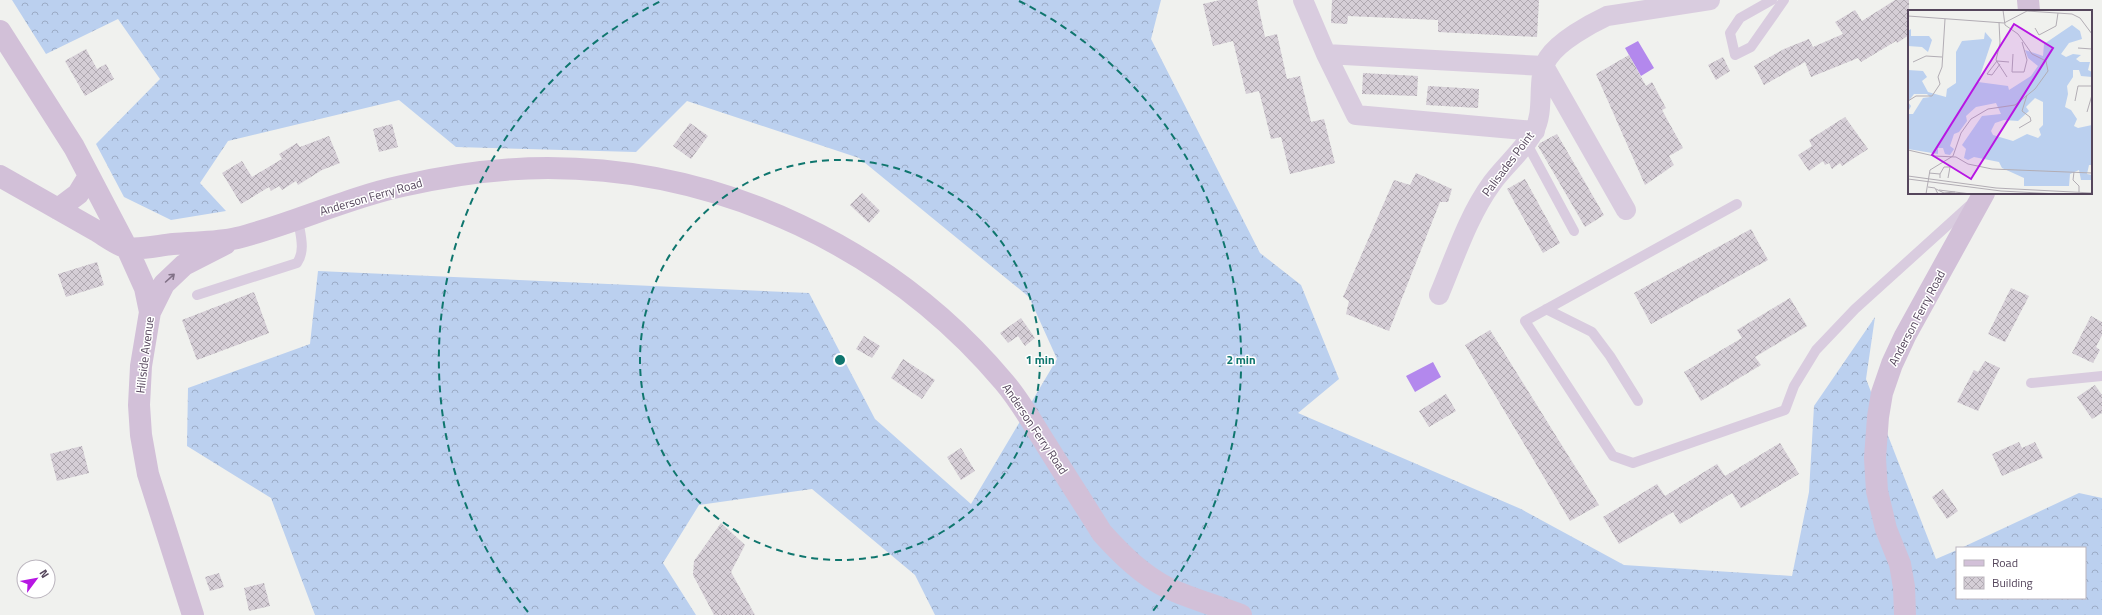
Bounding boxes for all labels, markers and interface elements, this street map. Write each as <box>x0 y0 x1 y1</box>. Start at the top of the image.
inset map <box>1908 10 2092 194</box>
street label: Palisades Point <box>1477 126 1539 200</box>
street label: Anderson Ferry Road <box>317 173 424 220</box>
street label: Anderson Ferry Road <box>1883 266 1950 369</box>
one-way arrow <box>165 274 175 283</box>
street label: Hillside Avenue <box>130 316 159 394</box>
text: 1 min <box>1025 350 1055 369</box>
text: 2 min <box>1226 350 1256 369</box>
centre of rings <box>833 353 847 367</box>
street label: Anderson Ferry Road <box>998 379 1073 478</box>
legend <box>1956 547 2086 599</box>
text: Road <box>1992 553 2018 572</box>
north arrow <box>16 559 56 599</box>
text: N <box>36 566 53 581</box>
text: Building <box>1992 573 2033 592</box>

